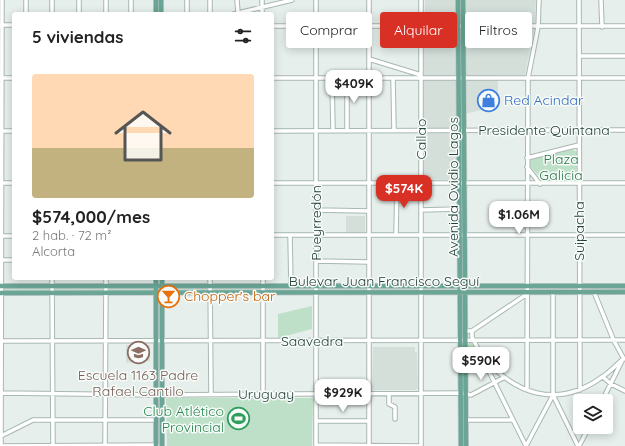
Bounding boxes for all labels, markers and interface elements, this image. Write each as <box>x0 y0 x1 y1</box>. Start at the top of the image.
chip: Comprar <box>286 12 372 48</box>
chip: Alquilar <box>380 12 457 48</box>
chip: Filtros <box>465 12 532 48</box>
icon: filters <box>232 25 254 47</box>
text: 5 viviendas <box>32 26 123 47</box>
pin: $409K <box>326 70 382 104</box>
text: $409K <box>334 75 374 91</box>
shop icon: Red Acindar <box>476 87 502 113</box>
place label: Red Acindar <box>504 91 584 109</box>
icon: home <box>107 100 179 172</box>
street label: Avenida Ovidio Lagos <box>444 117 462 257</box>
street label: Callao <box>412 118 430 160</box>
street label: Presidente Quintana <box>478 121 610 139</box>
park label: Plaza Galicia <box>539 150 583 184</box>
pin: $574K <box>376 175 432 209</box>
text: $574K <box>385 180 423 196</box>
street label: Pueyrredón <box>307 185 325 261</box>
pin: $1.06M <box>486 201 552 235</box>
street label: Suipacha <box>570 201 588 261</box>
text: $574,000/mes <box>32 206 150 227</box>
text: $1.06M <box>498 206 540 222</box>
text: 2 hab. · 72 m² <box>32 227 111 243</box>
text: Alcorta <box>32 243 75 259</box>
street label: Bulevar Juan Francisco Seguí <box>289 272 479 290</box>
bar icon: Chopper's bar <box>156 283 182 309</box>
place label: Chopper's bar <box>184 287 276 305</box>
street label: Saavedra <box>281 332 343 350</box>
school or university icon: Escuela 1163 Padre Rafael Cantilo <box>125 340 151 366</box>
pin: $590K <box>453 347 509 381</box>
text: $590K <box>461 352 501 368</box>
place label: Escuela 1163 Padre Rafael Cantilo <box>78 366 198 400</box>
pin: $929K <box>315 379 371 413</box>
text: $929K <box>324 384 362 400</box>
street label: Uruguay <box>238 385 294 403</box>
map controls <box>573 394 613 434</box>
button: layers <box>573 394 613 434</box>
place label: Club Atlético Provincial <box>143 402 224 436</box>
sports icon: Club Atlético Provincial <box>226 406 252 432</box>

